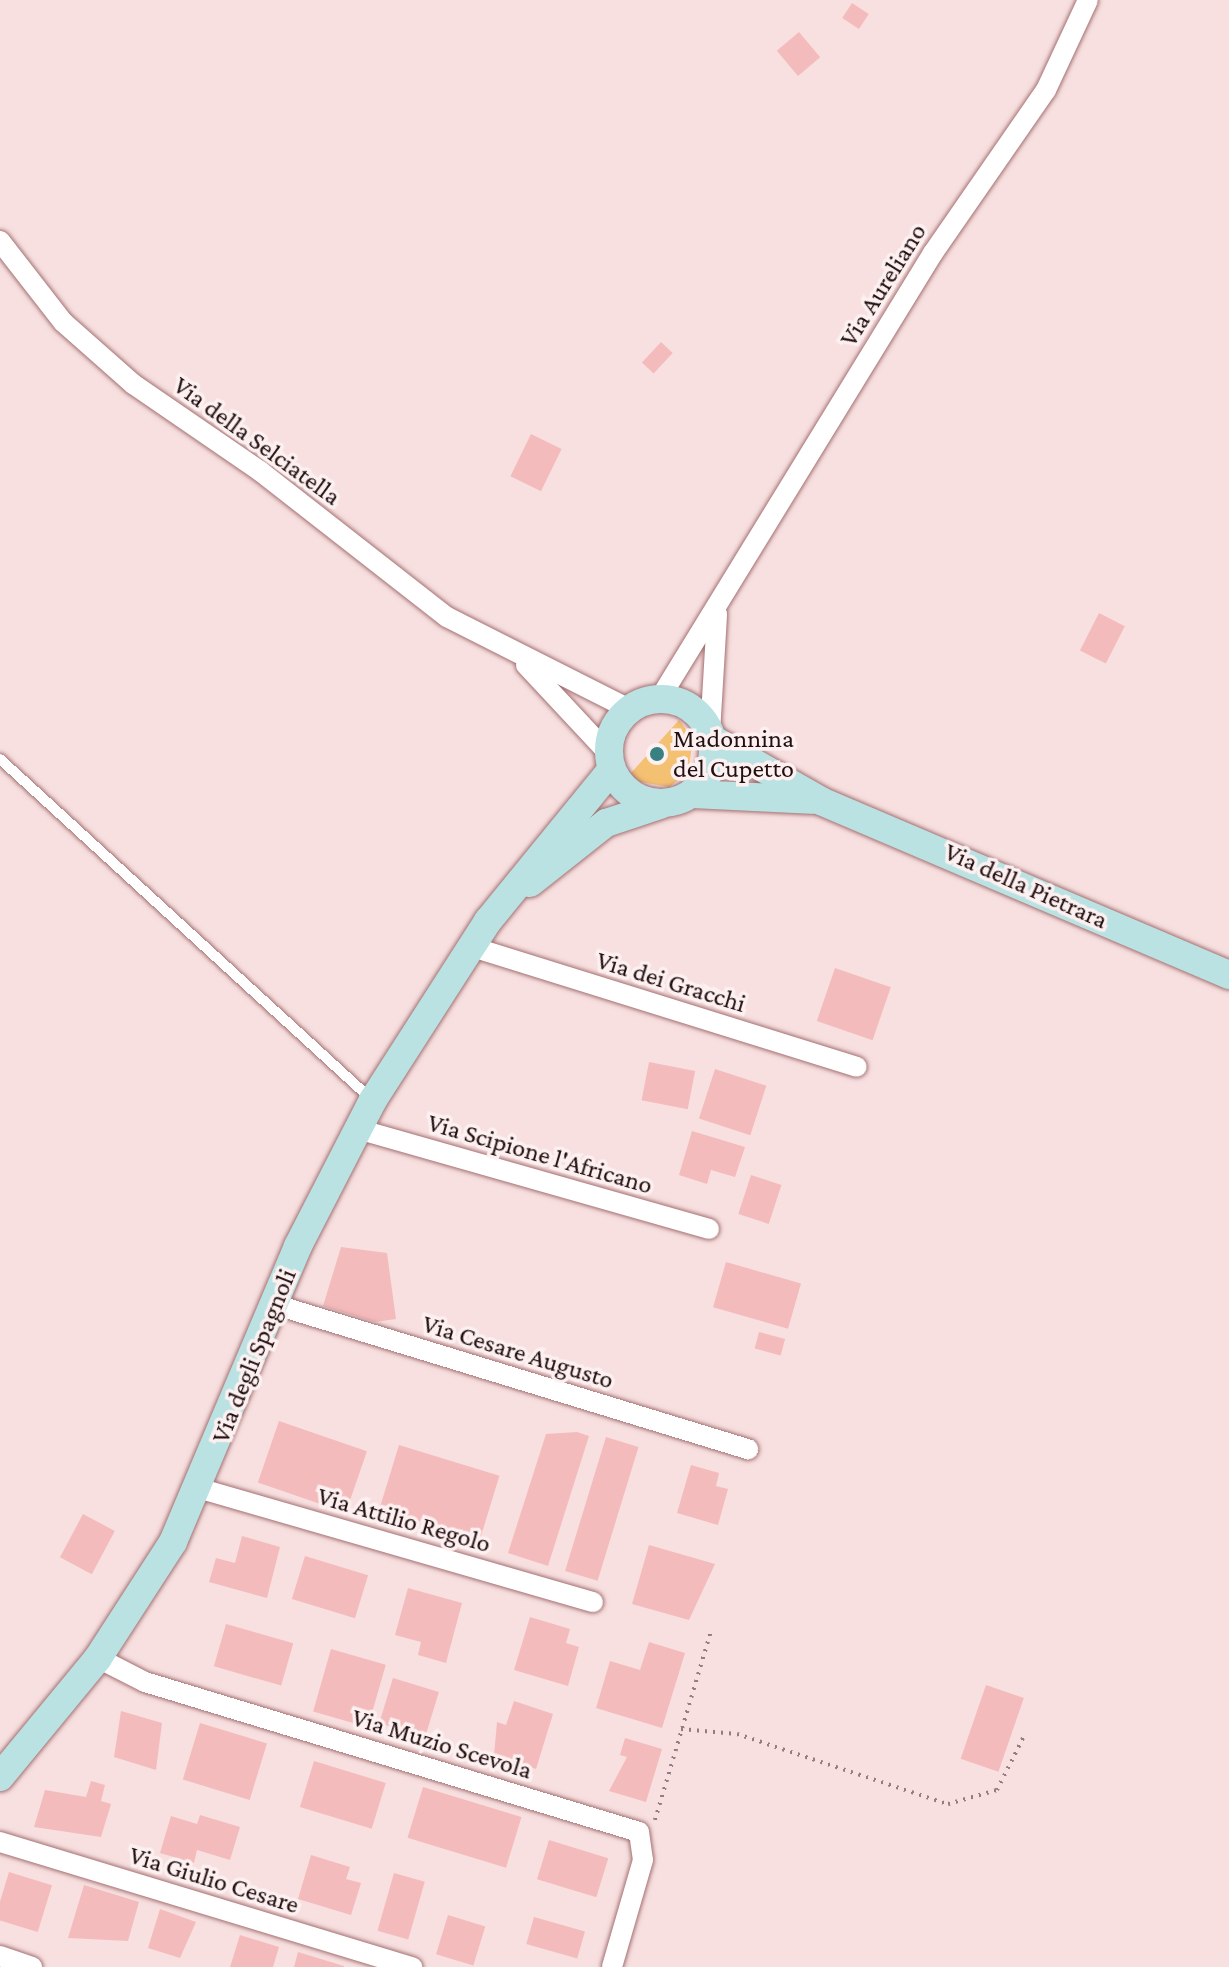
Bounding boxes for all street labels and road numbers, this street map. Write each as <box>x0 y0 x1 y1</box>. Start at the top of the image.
street label: Via Aureliano <box>833 218 933 352</box>
street label: Via della Selciatella <box>167 370 347 512</box>
street label: Via della Pietrara <box>940 836 1112 936</box>
street label: Via dei Gracchi <box>593 945 749 1019</box>
street label: Via Scipione l'Africano <box>424 1107 656 1201</box>
street label: Via degli Spagnoli <box>205 1264 303 1448</box>
street label: Via Cesare Augusto <box>419 1308 617 1396</box>
street label: Via Attilio Regolo <box>314 1480 494 1560</box>
street label: Via Muzio Scevola <box>348 1702 536 1786</box>
street label: Via Giulio Cesare <box>125 1839 303 1921</box>

